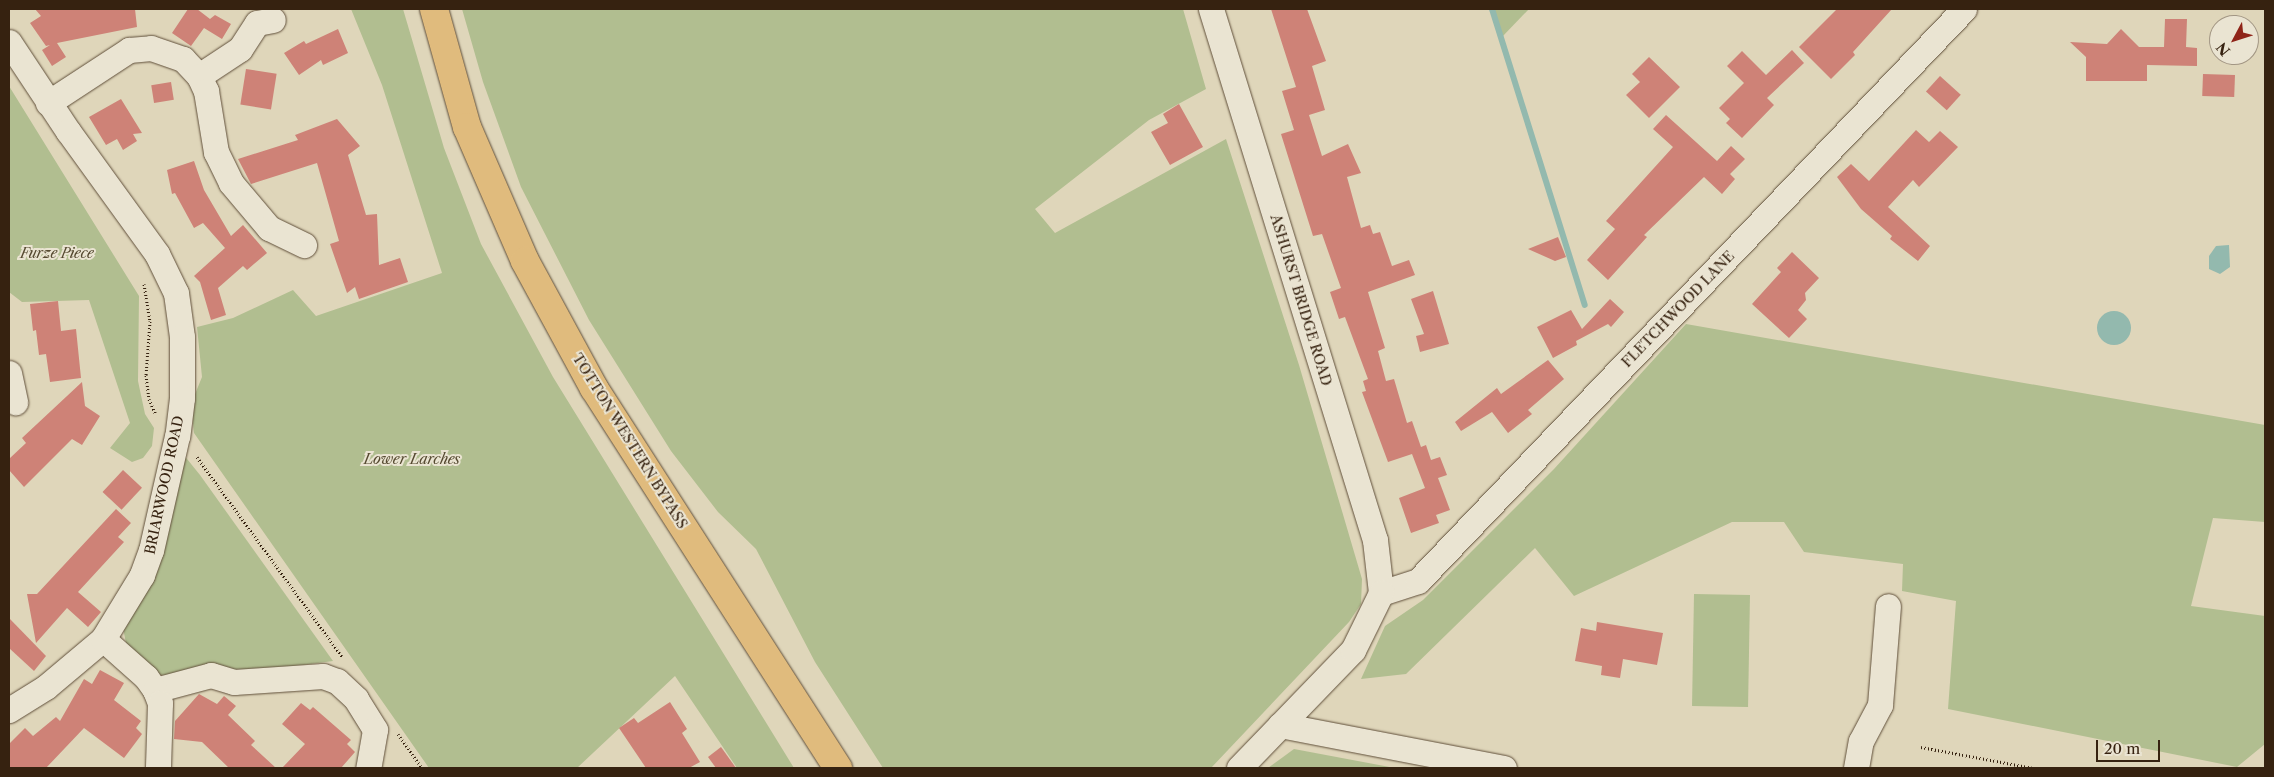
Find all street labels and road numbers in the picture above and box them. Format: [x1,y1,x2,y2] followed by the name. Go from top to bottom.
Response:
[1267,212,1335,388] street label: ASHURST BRIDGE ROAD
[1618,247,1738,371] street label: FLETCHWOOD LANE
[569,350,691,532] street label: TOTTON WESTERN BYPASS
[141,414,187,556] street label: BRIARWOOD ROAD

